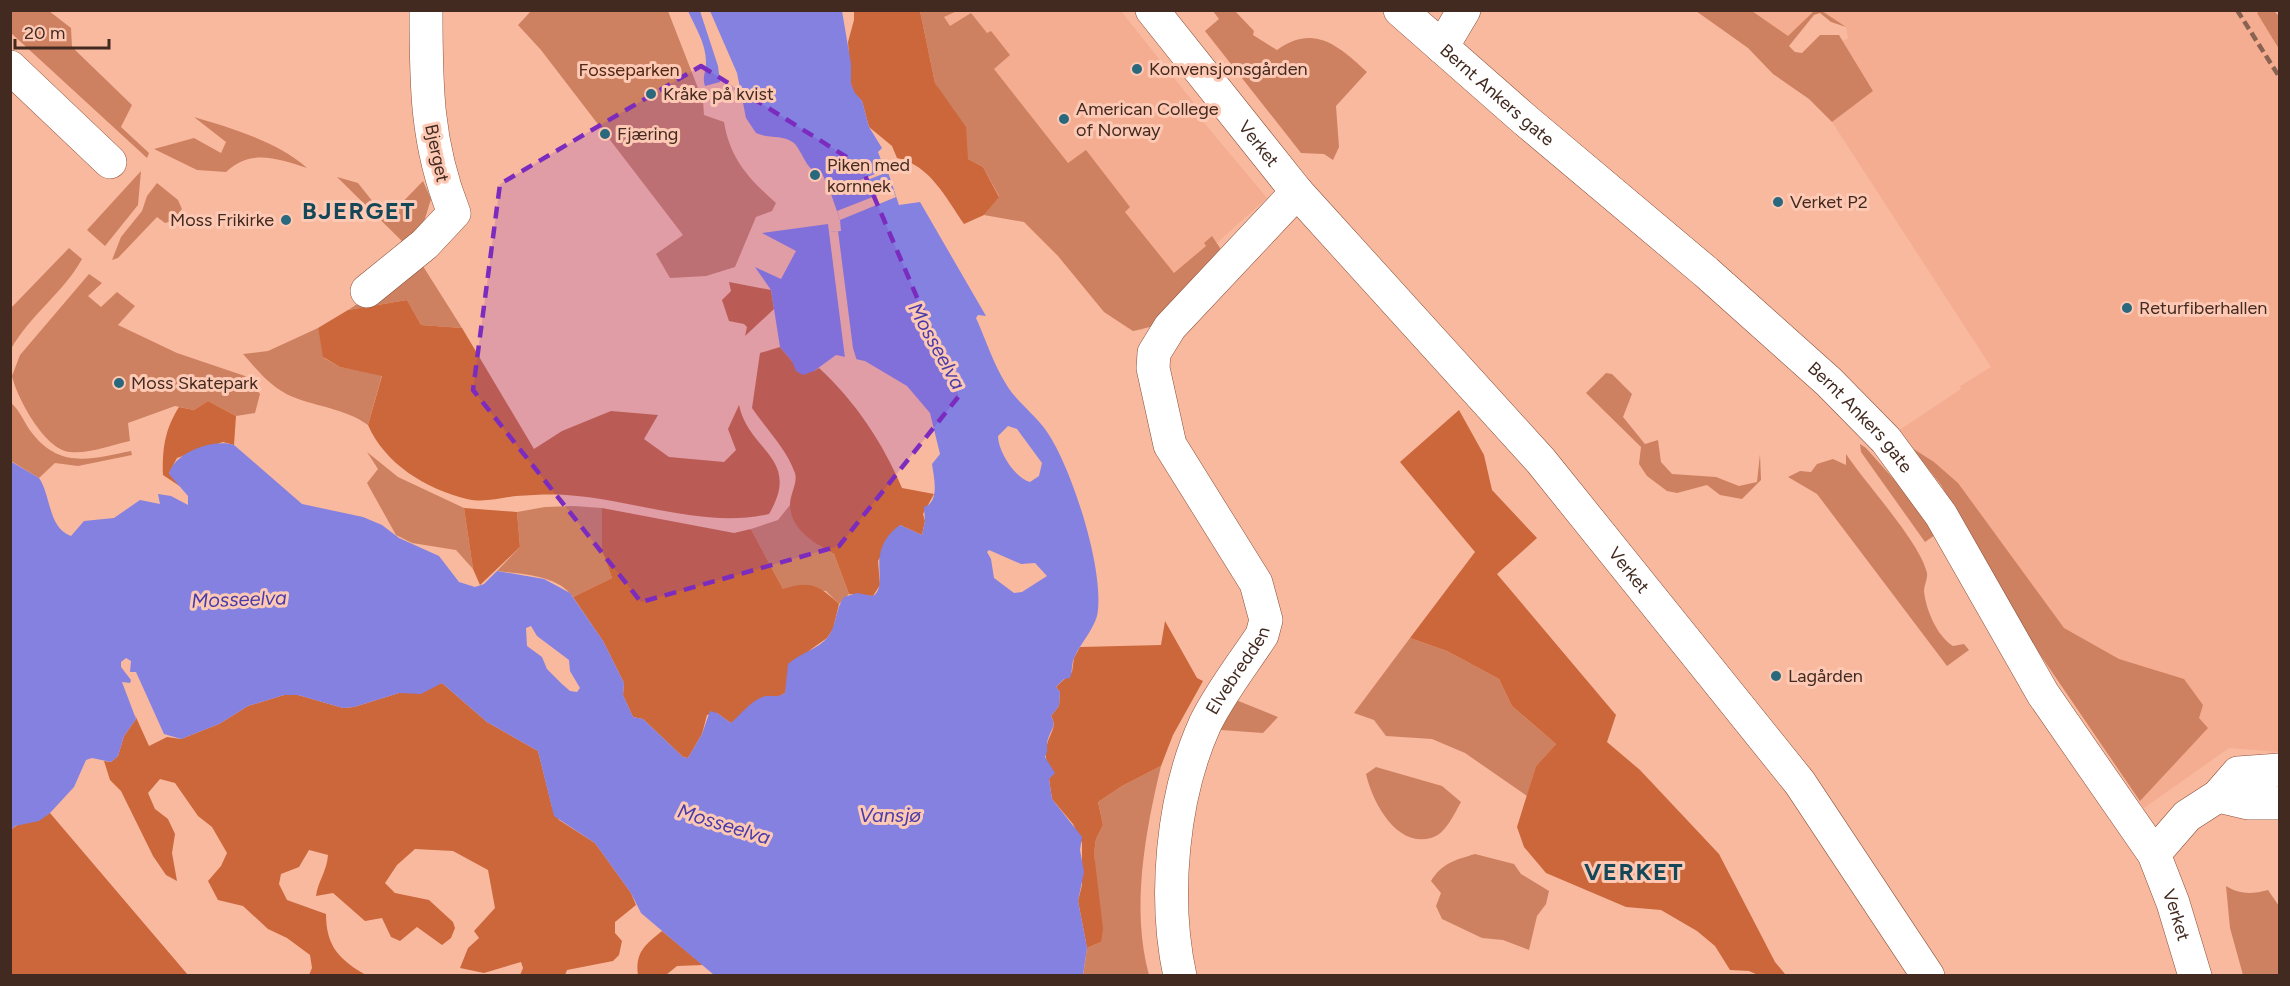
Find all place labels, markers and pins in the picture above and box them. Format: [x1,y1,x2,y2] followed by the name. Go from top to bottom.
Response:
[1149,58,1308,80] place label: Konvensjonsgården
[1130,62,1144,76] marker: Konvensjonsgården
[663,83,774,105] place label: Kråke på kvist
[644,87,658,101] marker: Kråke på kvist
[1076,98,1219,141] place label: American College of Norway
[1057,112,1071,126] marker: American College of Norway
[617,123,678,145] place label: Fjæring
[598,127,612,141] marker: Fjæring
[827,154,910,197] place label: Piken med kornnek
[808,168,822,182] marker: Piken med kornnek
[1790,191,1868,213] place label: Verket P2
[1771,195,1785,209] marker: Verket P2
[170,209,274,231] place label: Moss Frikirke
[279,213,293,227] marker: Moss Frikirke
[2139,297,2267,319] place label: Returfiberhallen
[2120,301,2134,315] marker: Returfiberhallen
[131,372,258,394] place label: Moss Skatepark
[112,376,126,390] marker: Moss Skatepark
[1788,665,1863,687] place label: Lagården
[1769,669,1783,683] marker: Lagården

